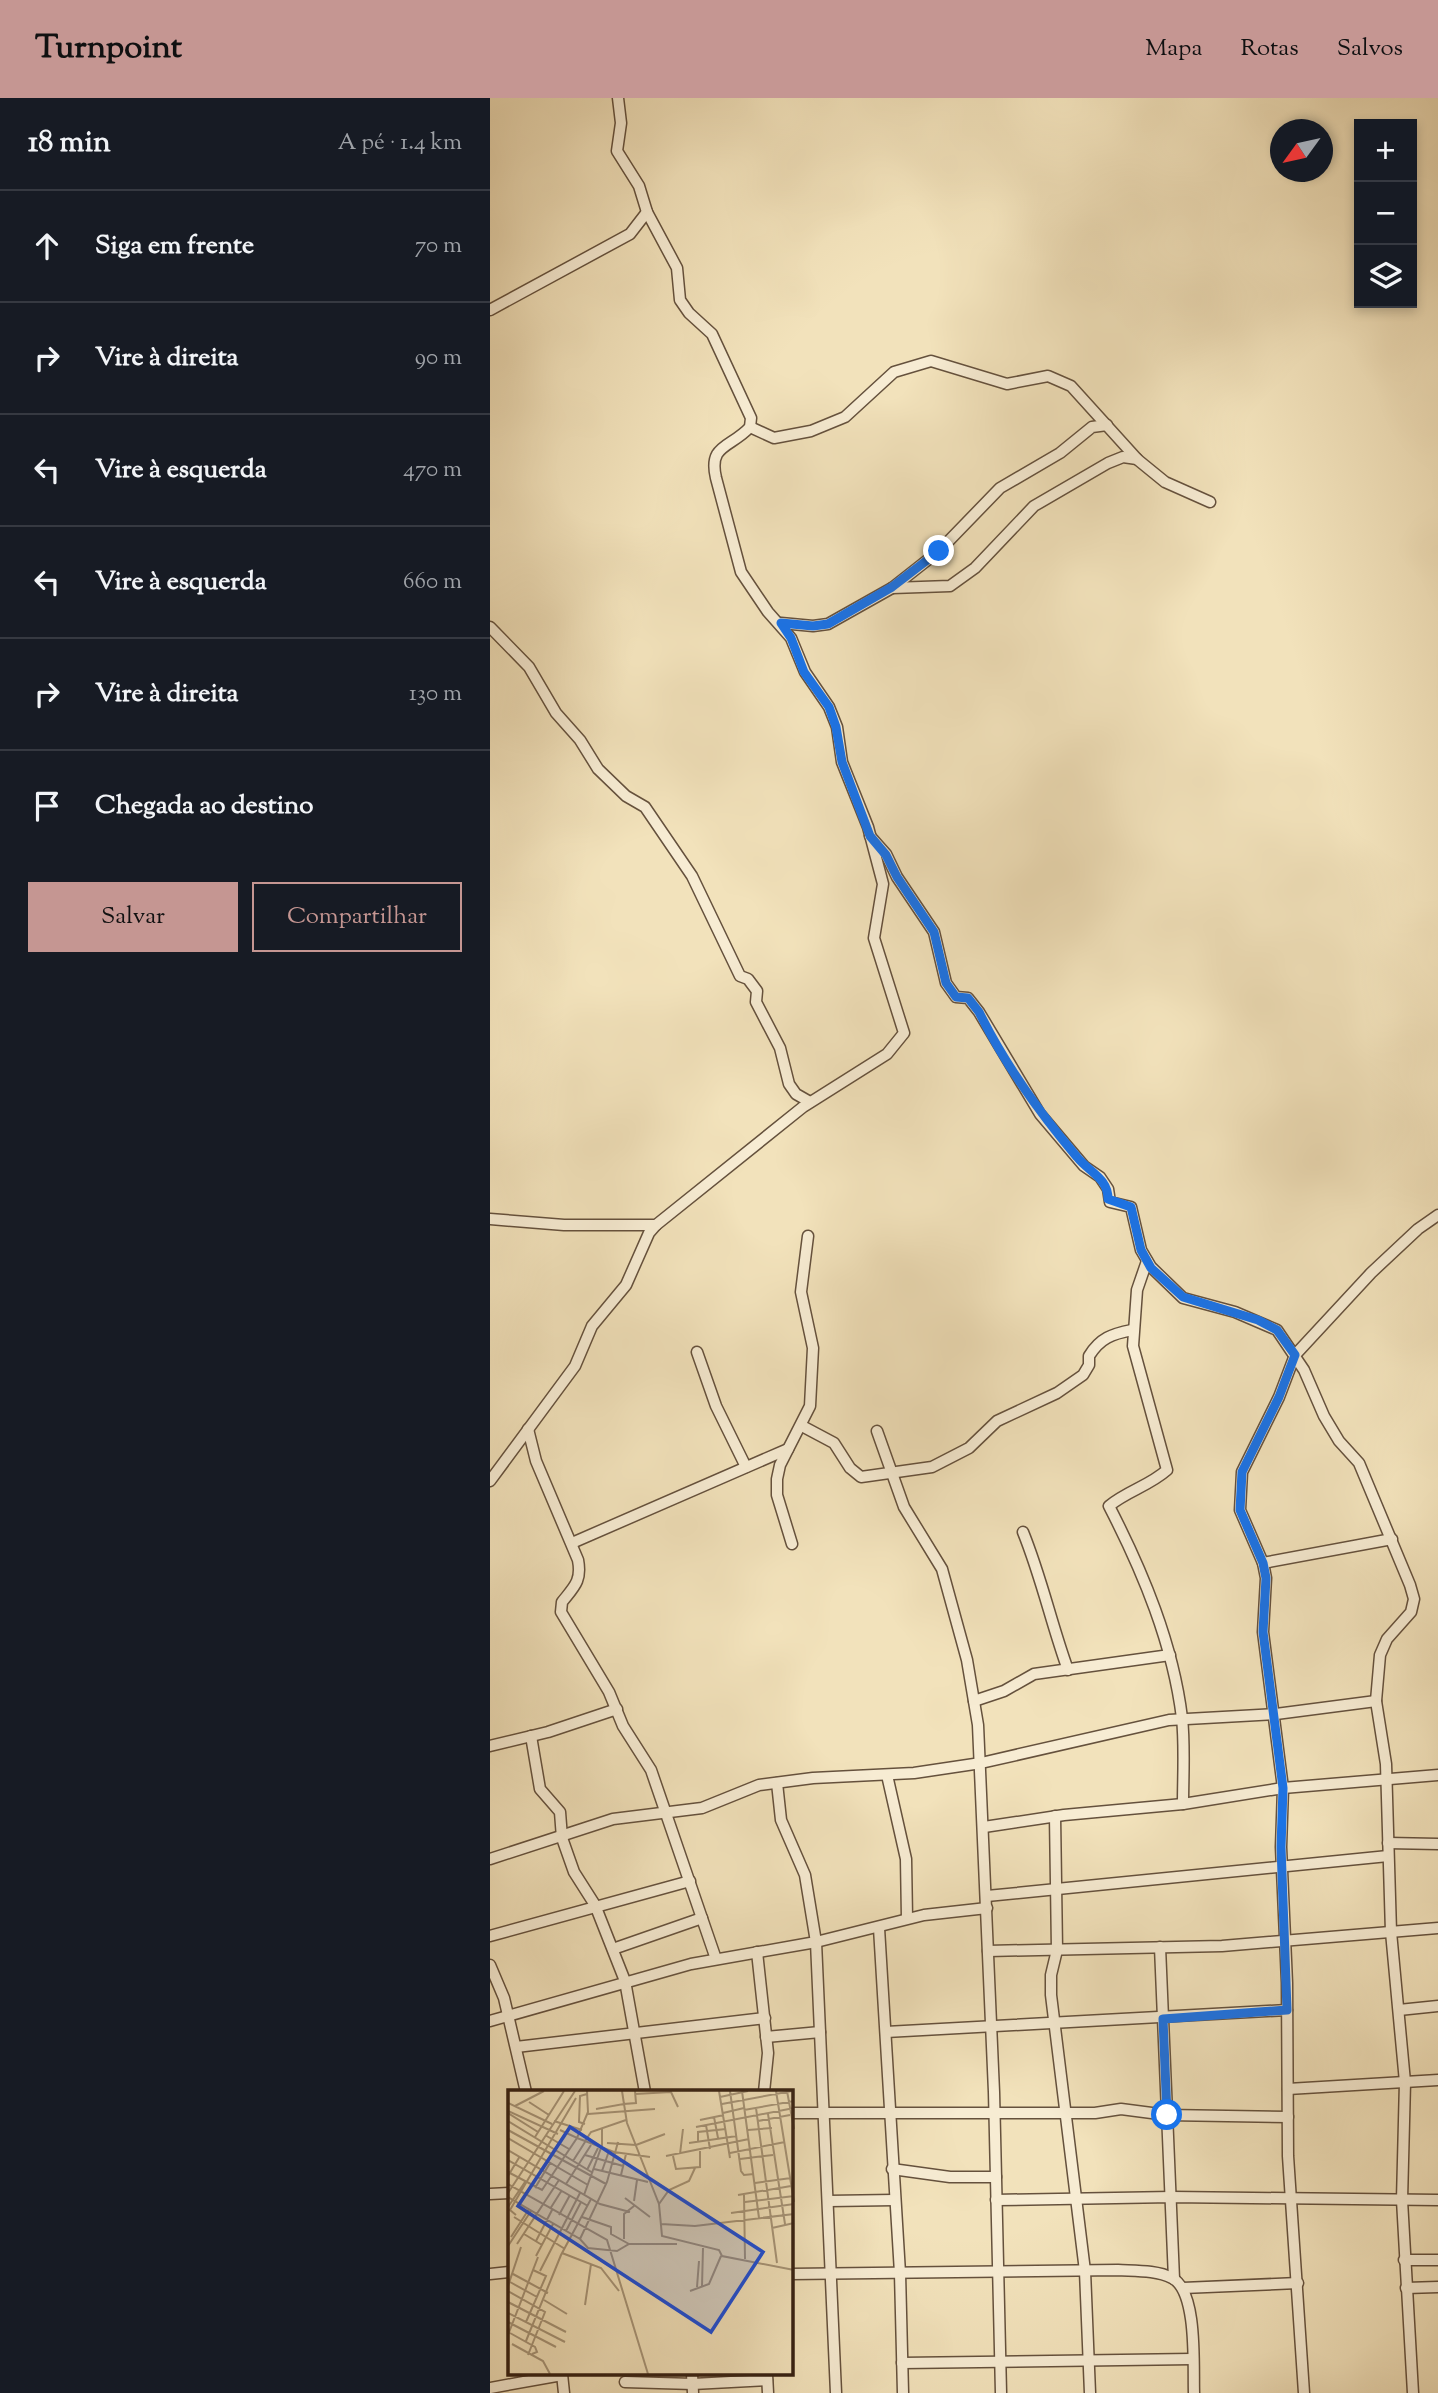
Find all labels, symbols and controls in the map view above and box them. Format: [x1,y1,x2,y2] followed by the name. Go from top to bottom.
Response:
[35,25,182,73] text: Turnpoint
[1145,32,1203,66] text: Mapa
[1241,32,1299,66] text: Rotas
[1337,32,1403,66] text: Salvos
[1270,119,1333,182] north arrow
[1354,119,1417,308] map controls
[1354,119,1417,182] button: +
[28,122,111,165] text: 18 min
[338,127,462,160] text: A pé · 1.4 km
[1354,182,1417,245] button: −
[28,227,66,265] icon: ahead
[95,228,254,265] text: Siga em frente
[415,230,462,263] text: 70 m
[1354,245,1417,308] button: layers
[28,339,66,377] icon: right
[95,340,239,377] text: Vire à direita
[415,342,462,375] text: 90 m
[28,451,66,489] icon: left
[95,452,267,489] text: Vire à esquerda
[403,454,462,487] text: 470 m
[923,535,954,566] route end
[28,563,66,601] icon: left
[95,564,267,601] text: Vire à esquerda
[403,566,462,599] text: 660 m
[28,675,66,713] icon: right
[95,676,239,713] text: Vire à direita
[409,678,462,711] text: 130 m
[28,787,66,825] icon: arrive
[95,788,313,825] text: Chegada ao destino
[28,882,238,952] button: Salvar
[252,882,462,952] button: Compartilhar
[508,2090,793,2376] inset map
[1151,2099,1182,2130] route start

